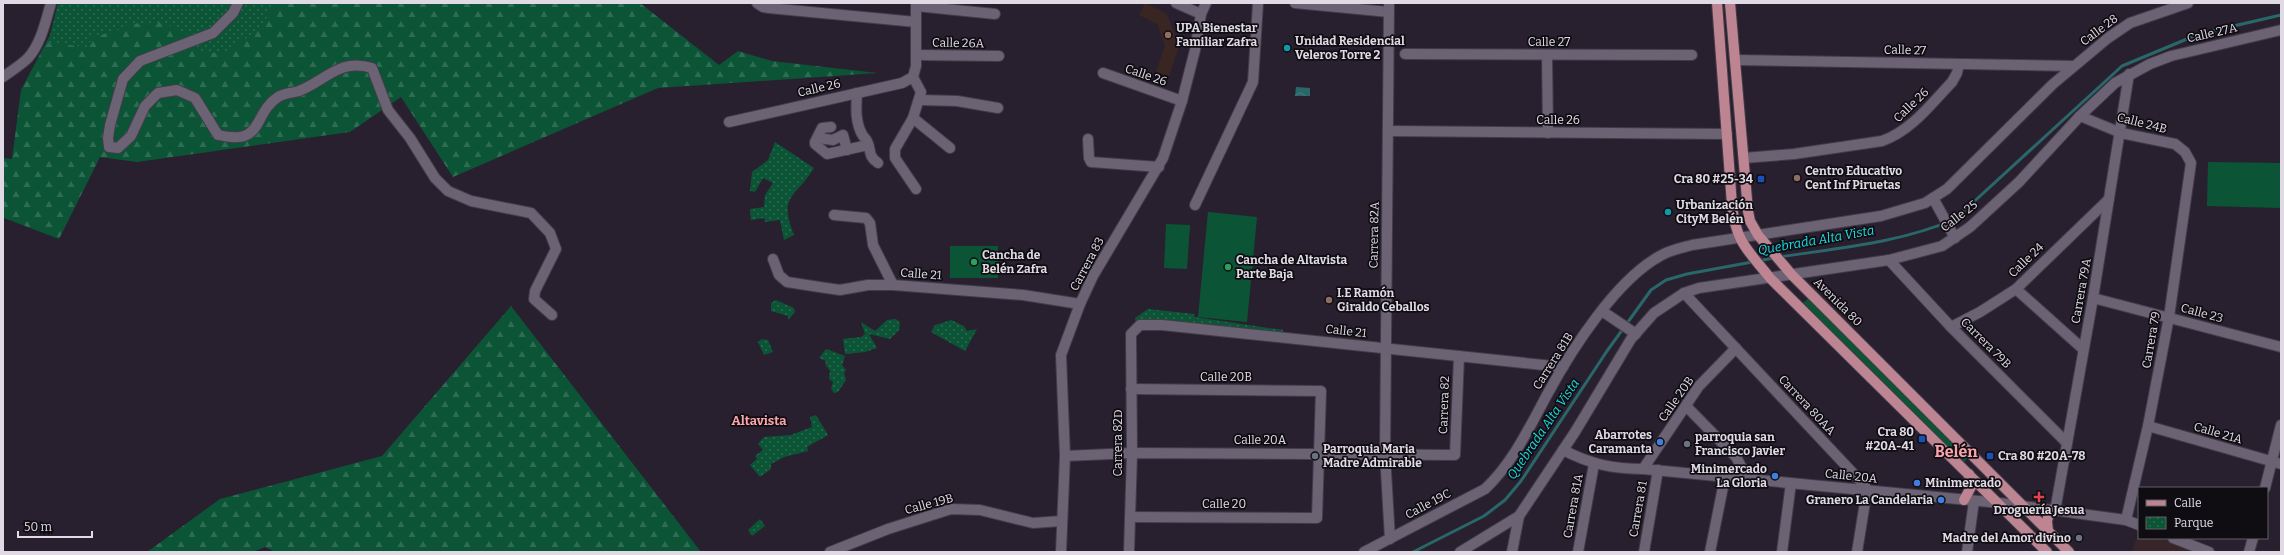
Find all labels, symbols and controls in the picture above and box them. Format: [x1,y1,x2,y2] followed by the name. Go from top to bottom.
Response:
[2077,11,2121,49] street label: Calle 28
[2186,20,2239,46] street label: Calle 27A
[1176,21,1258,49] place label: UPA Bienestar Familiar Zafra
[1163,30,1173,40] marker: UPA Bienestar Familiar Zafra
[1295,34,1405,62] place label: Unidad Residencial Veleros Torre 2
[1528,35,1570,49] street label: Calle 27
[932,36,985,50] street label: Calle 26A
[1282,43,1292,53] marker: Unidad Residencial Veleros Torre 2
[1884,43,1926,57] street label: Calle 27
[1123,61,1169,89] street label: Calle 26
[796,76,842,100] street label: Calle 26
[1890,85,1932,125] street label: Calle 26
[2115,110,2169,136] street label: Calle 24B
[1536,113,1580,127] street label: Calle 26
[1805,164,1902,192] place label: Centro Educativo Cent Inf Piruetas
[1674,172,1754,186] place label: Cra 80 #25-34
[1792,173,1802,183] marker: Centro Educativo Cent Inf Piruetas
[1756,174,1766,184] marker: Cra 80 #25-34
[1938,197,1980,235] street label: Calle 25
[1676,198,1753,226] place label: Urbanización CityM Belén
[1366,201,1382,269] street label: Carrera 82A
[1663,207,1673,217] marker: Urbanización CityM Belén
[1757,222,1875,258] water label: Quebrada Alta Vista
[1067,235,1107,293] street label: Carrera 83
[2006,240,2046,280] street label: Calle 24
[982,248,1048,276] place label: Cancha de Belén Zafra
[1236,253,1348,282] place label: Cancha de Altavista Parte Baja
[969,257,979,267] marker: Cancha de Belén Zafra
[2068,257,2094,325] street label: Carrera 79A
[1223,262,1233,272] marker: Cancha de Altavista Parte Baja
[900,266,942,282] street label: Calle 21
[1811,275,1865,329] street label: Avenida 80
[1337,286,1430,314] place label: I.E Ramón Giraldo Ceballos
[1324,295,1334,305] marker: I.E Ramón Giraldo Ceballos
[2179,301,2225,325] street label: Calle 23
[2139,310,2163,370] street label: Carrera 79
[1958,315,2014,371] street label: Carrera 79B
[1325,322,1367,340] street label: Calle 21
[1530,330,1576,392] street label: Carrera 81B
[1200,370,1252,384] street label: Calle 20B
[1776,372,1839,438] street label: Carrera 80AA
[1655,374,1697,424] street label: Calle 20B
[1436,376,1452,434] street label: Carrera 82
[1504,376,1582,482] water label: Quebrada Alta Vista
[1111,409,1125,477] street label: Carrera 82D
[731,413,787,428] district label: Altavista
[2192,419,2244,447] street label: Calle 21A
[1865,425,1915,453] place label: Cra 80 #20A-41
[1589,428,1652,456] place label: Abarrotes Caramanta
[1695,430,1785,458] place label: parroquia san Francisco Javier
[1234,433,1287,447] street label: Calle 20A
[1917,434,1927,444] marker: Cra 80 #20A-41
[1655,437,1665,447] marker: Abarrotes Caramanta
[1682,439,1692,449] marker: parroquia san Francisco Javier
[1323,442,1422,470] place label: Parroquia Maria Madre Admirable
[1934,442,1978,461] district label: Belén
[1998,449,2085,463] place label: Cra 80 #20A-78
[1310,451,1320,461] marker: Parroquia Maria Madre Admirable
[1985,451,1995,461] marker: Cra 80 #20A-78
[1691,462,1767,490] place label: Minimercado La Gloria
[1824,466,1878,486] street label: Calle 20A
[1770,471,1780,481] marker: Minimercado La Gloria
[1560,472,1586,539] street label: Carrera 81A
[1925,476,2001,490] place label: Minimercado
[1912,478,1922,488] marker: Minimercado
[1626,480,1650,538] street label: Carrera 81
[1403,486,1453,522] street label: Calle 19C
[2138,487,2268,539] legend
[903,491,955,517] street label: Calle 19B
[2034,492,2044,502] marker: Droguería Jesua
[1806,493,1933,507] place label: Granero La Candelaria
[1936,495,1946,505] marker: Granero La Candelaria
[2174,496,2202,510] text: Calle
[1202,497,1246,511] street label: Calle 20
[1994,503,2085,517] place label: Droguería Jesua
[18,513,92,539] scale bar
[2174,516,2213,530] text: Parque
[24,520,53,534] text: 50 m
[1942,531,2071,545] place label: Madre del Amor divino
[2074,533,2084,543] marker: Madre del Amor divino

